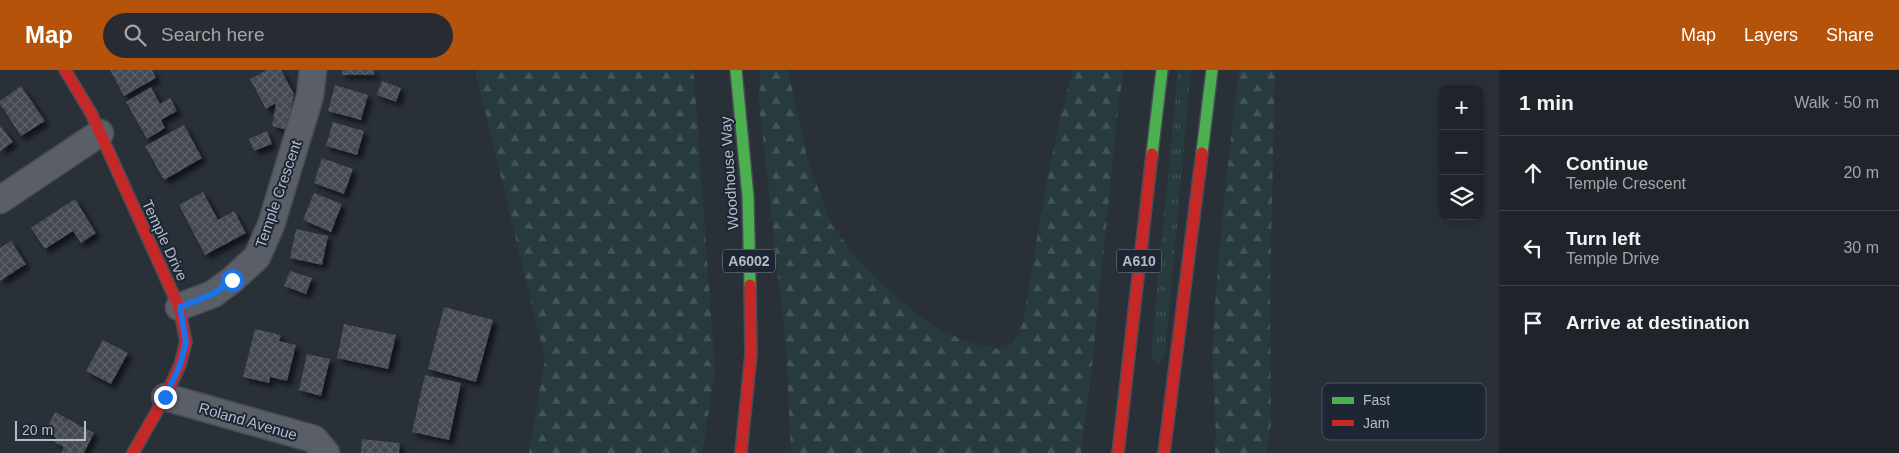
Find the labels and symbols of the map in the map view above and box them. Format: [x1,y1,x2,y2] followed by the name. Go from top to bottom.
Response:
[717,115,741,230] street label: Woodhouse Way
[252,137,305,250] street label: Temple Crescent
[139,197,191,283] street label: Temple Drive
[723,250,775,272] road number: A6002
[1116,250,1162,272] road number: A610
[221,269,244,292] route start
[1322,383,1486,440] legend
[154,386,177,409] route end
[1363,392,1390,408] text: Fast
[197,399,299,443] street label: Roland Avenue
[1363,415,1389,431] text: Jam
[15,418,86,441] scale bar

